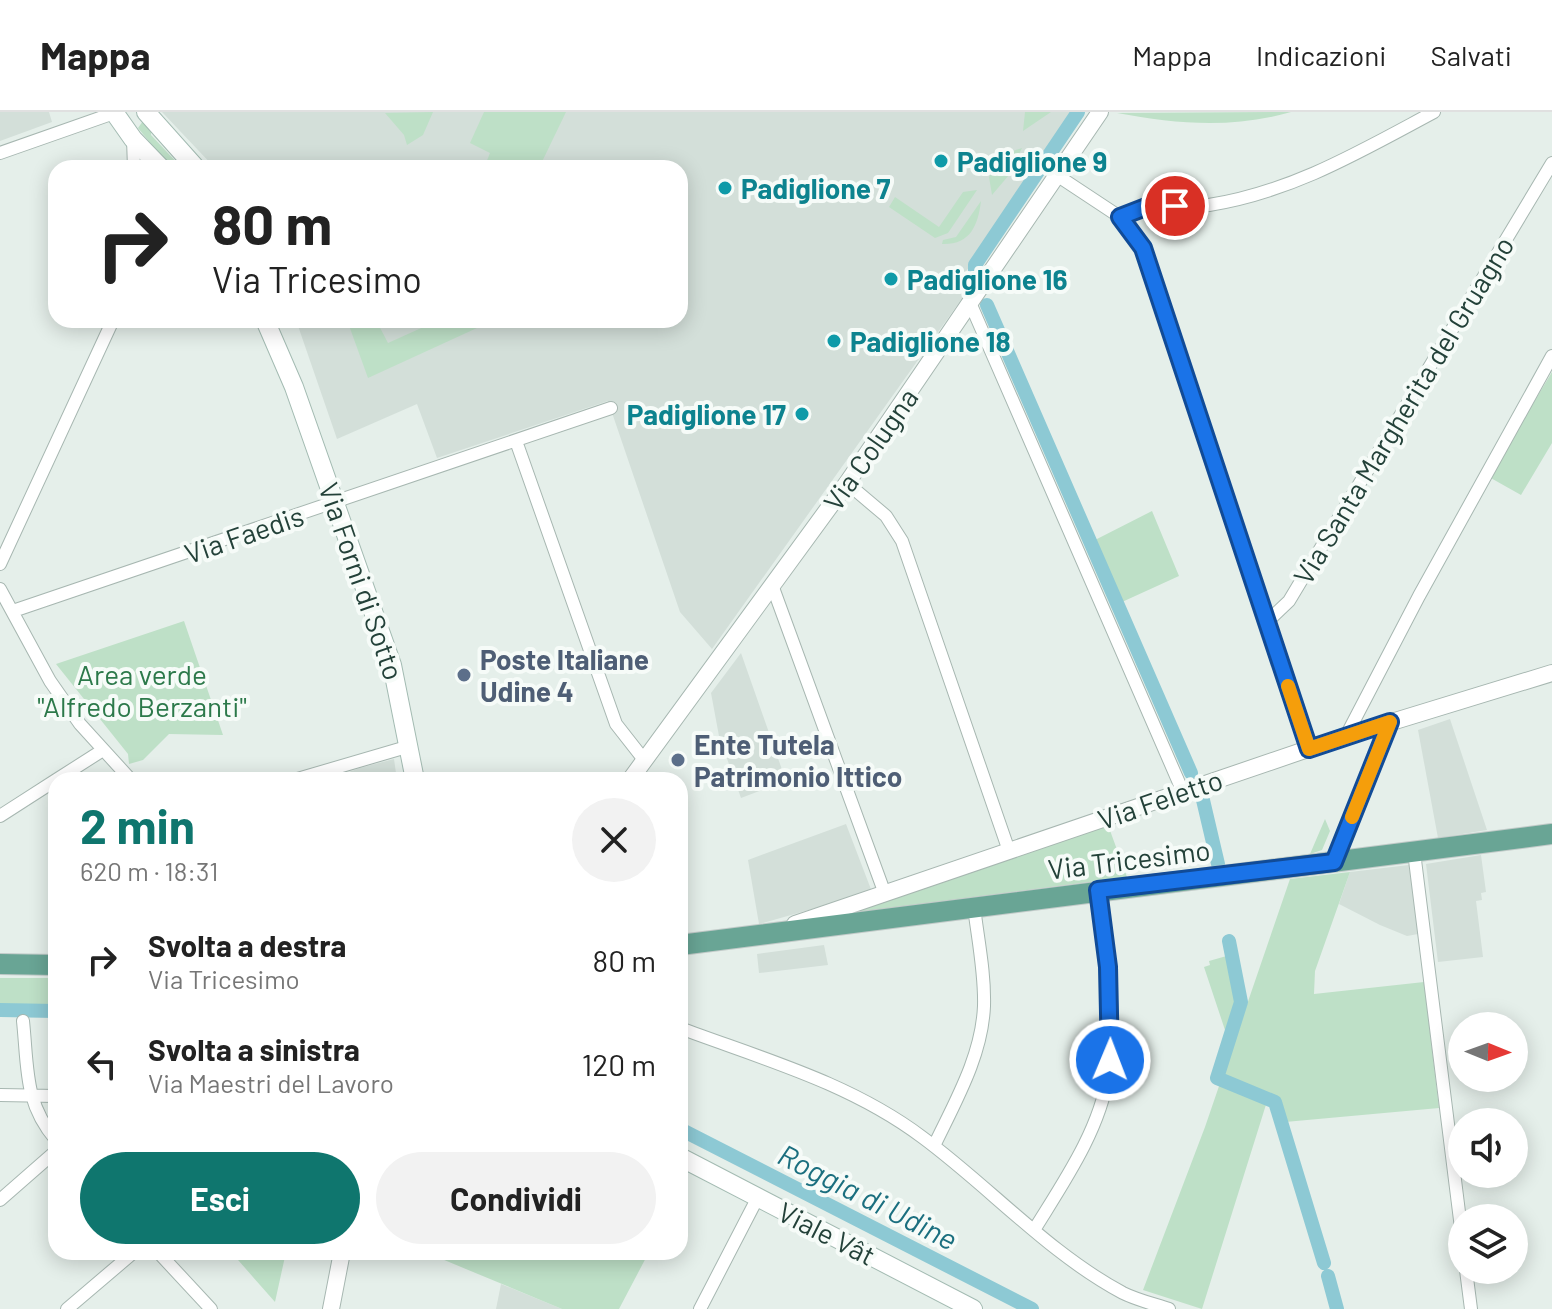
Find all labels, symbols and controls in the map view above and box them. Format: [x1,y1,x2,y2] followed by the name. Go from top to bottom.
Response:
[40,32,150,78] text: Mappa
[1132,38,1212,72] text: Mappa
[1256,38,1386,72] text: Indicazioni
[1430,38,1512,72] text: Salvati
[957,144,1107,178] place label: Padiglione 9
[932,152,950,170] marker: Padiglione 9
[741,171,891,205] place label: Padiglione 7
[1141,172,1209,240] pin
[716,179,734,197] marker: Padiglione 7
[1153,184,1197,228] icon: arrive
[212,189,332,256] text: 80 m
[80,192,184,296] icon: right
[1285,230,1521,590] street label: Via Santa Margherita del Gruagno
[212,257,422,300] text: Via Tricesimo
[907,262,1068,296] place label: Padiglione 16
[882,270,900,288] marker: Padiglione 16
[850,324,1011,358] place label: Padiglione 18
[825,332,843,350] marker: Padiglione 18
[815,381,925,517] street label: Via Colugna
[627,397,786,431] place label: Padiglione 17
[793,405,811,423] marker: Padiglione 17
[312,478,412,684] street label: Via Forni di Sotto
[180,498,308,570] street label: Via Faedis
[480,642,649,708] place label: Poste Italiane Udine 4
[37,657,247,723] park label: Area verde "Alfredo Berzanti"
[455,666,473,684] marker: Poste Italiane Udine 4
[694,727,902,793] place label: Ente Tutela Patrimonio Ittico
[669,751,687,769] marker: Ente Tutela Patrimonio Ittico
[1093,762,1227,836] street label: Via Feletto
[80,796,195,854] text: 2 min
[572,798,656,882] button: close
[1046,832,1212,886] street label: Via Tricesimo
[80,855,218,886] text: 620 m · 18:31
[148,927,346,963] text: Svolta a destra
[80,938,124,982] icon: right
[593,942,656,978] text: 80 m
[148,963,300,994] text: Via Tricesimo
[1448,1012,1528,1092] north arrow
[1448,1012,1528,1284] map controls
[1068,1018,1152,1102] position arrow
[148,1031,360,1067] text: Svolta a sinistra
[80,1042,124,1086] icon: left
[582,1046,656,1082] text: 120 m
[148,1067,394,1098] text: Via Maestri del Lavoro
[1448,1108,1528,1188] button: sound
[772,1135,964,1257] water label: Roggia di Udine
[80,1152,360,1244] button: Esci
[376,1152,656,1244] button: Condividi
[773,1194,881,1272] street label: Viale Vât
[1448,1204,1528,1284] button: layers

